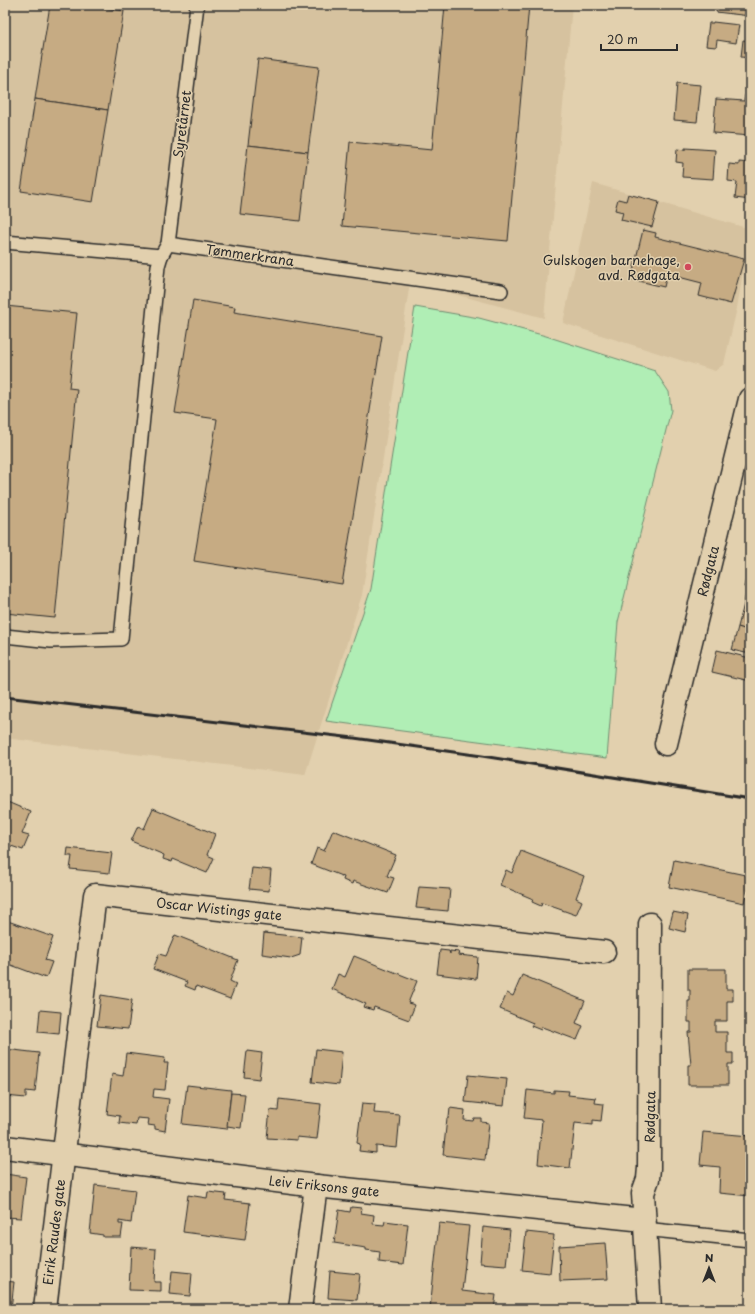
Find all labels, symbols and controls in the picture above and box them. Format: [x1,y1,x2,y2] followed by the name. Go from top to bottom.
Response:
[601,26,677,52] scale bar
[607,30,638,48] text: 20 m
[168,89,195,159] street label: Syretårnet
[205,239,296,270] street label: Tømmerkrana
[543,250,681,284] place label: Gulskogen barnehage, avd. Rødgata
[683,262,693,272] marker: Gulskogen barnehage, avd. Rødgata
[692,543,723,598] street label: Rødgata
[155,892,283,925] street label: Oscar Wistings gate
[640,1090,659,1143] street label: Rødgata
[268,1170,380,1201] street label: Leiv Eriksons gate
[38,1178,69,1286] street label: Eirik Raudes gate
[689,1248,729,1288] north arrow
[705,1249,714,1266] text: N

